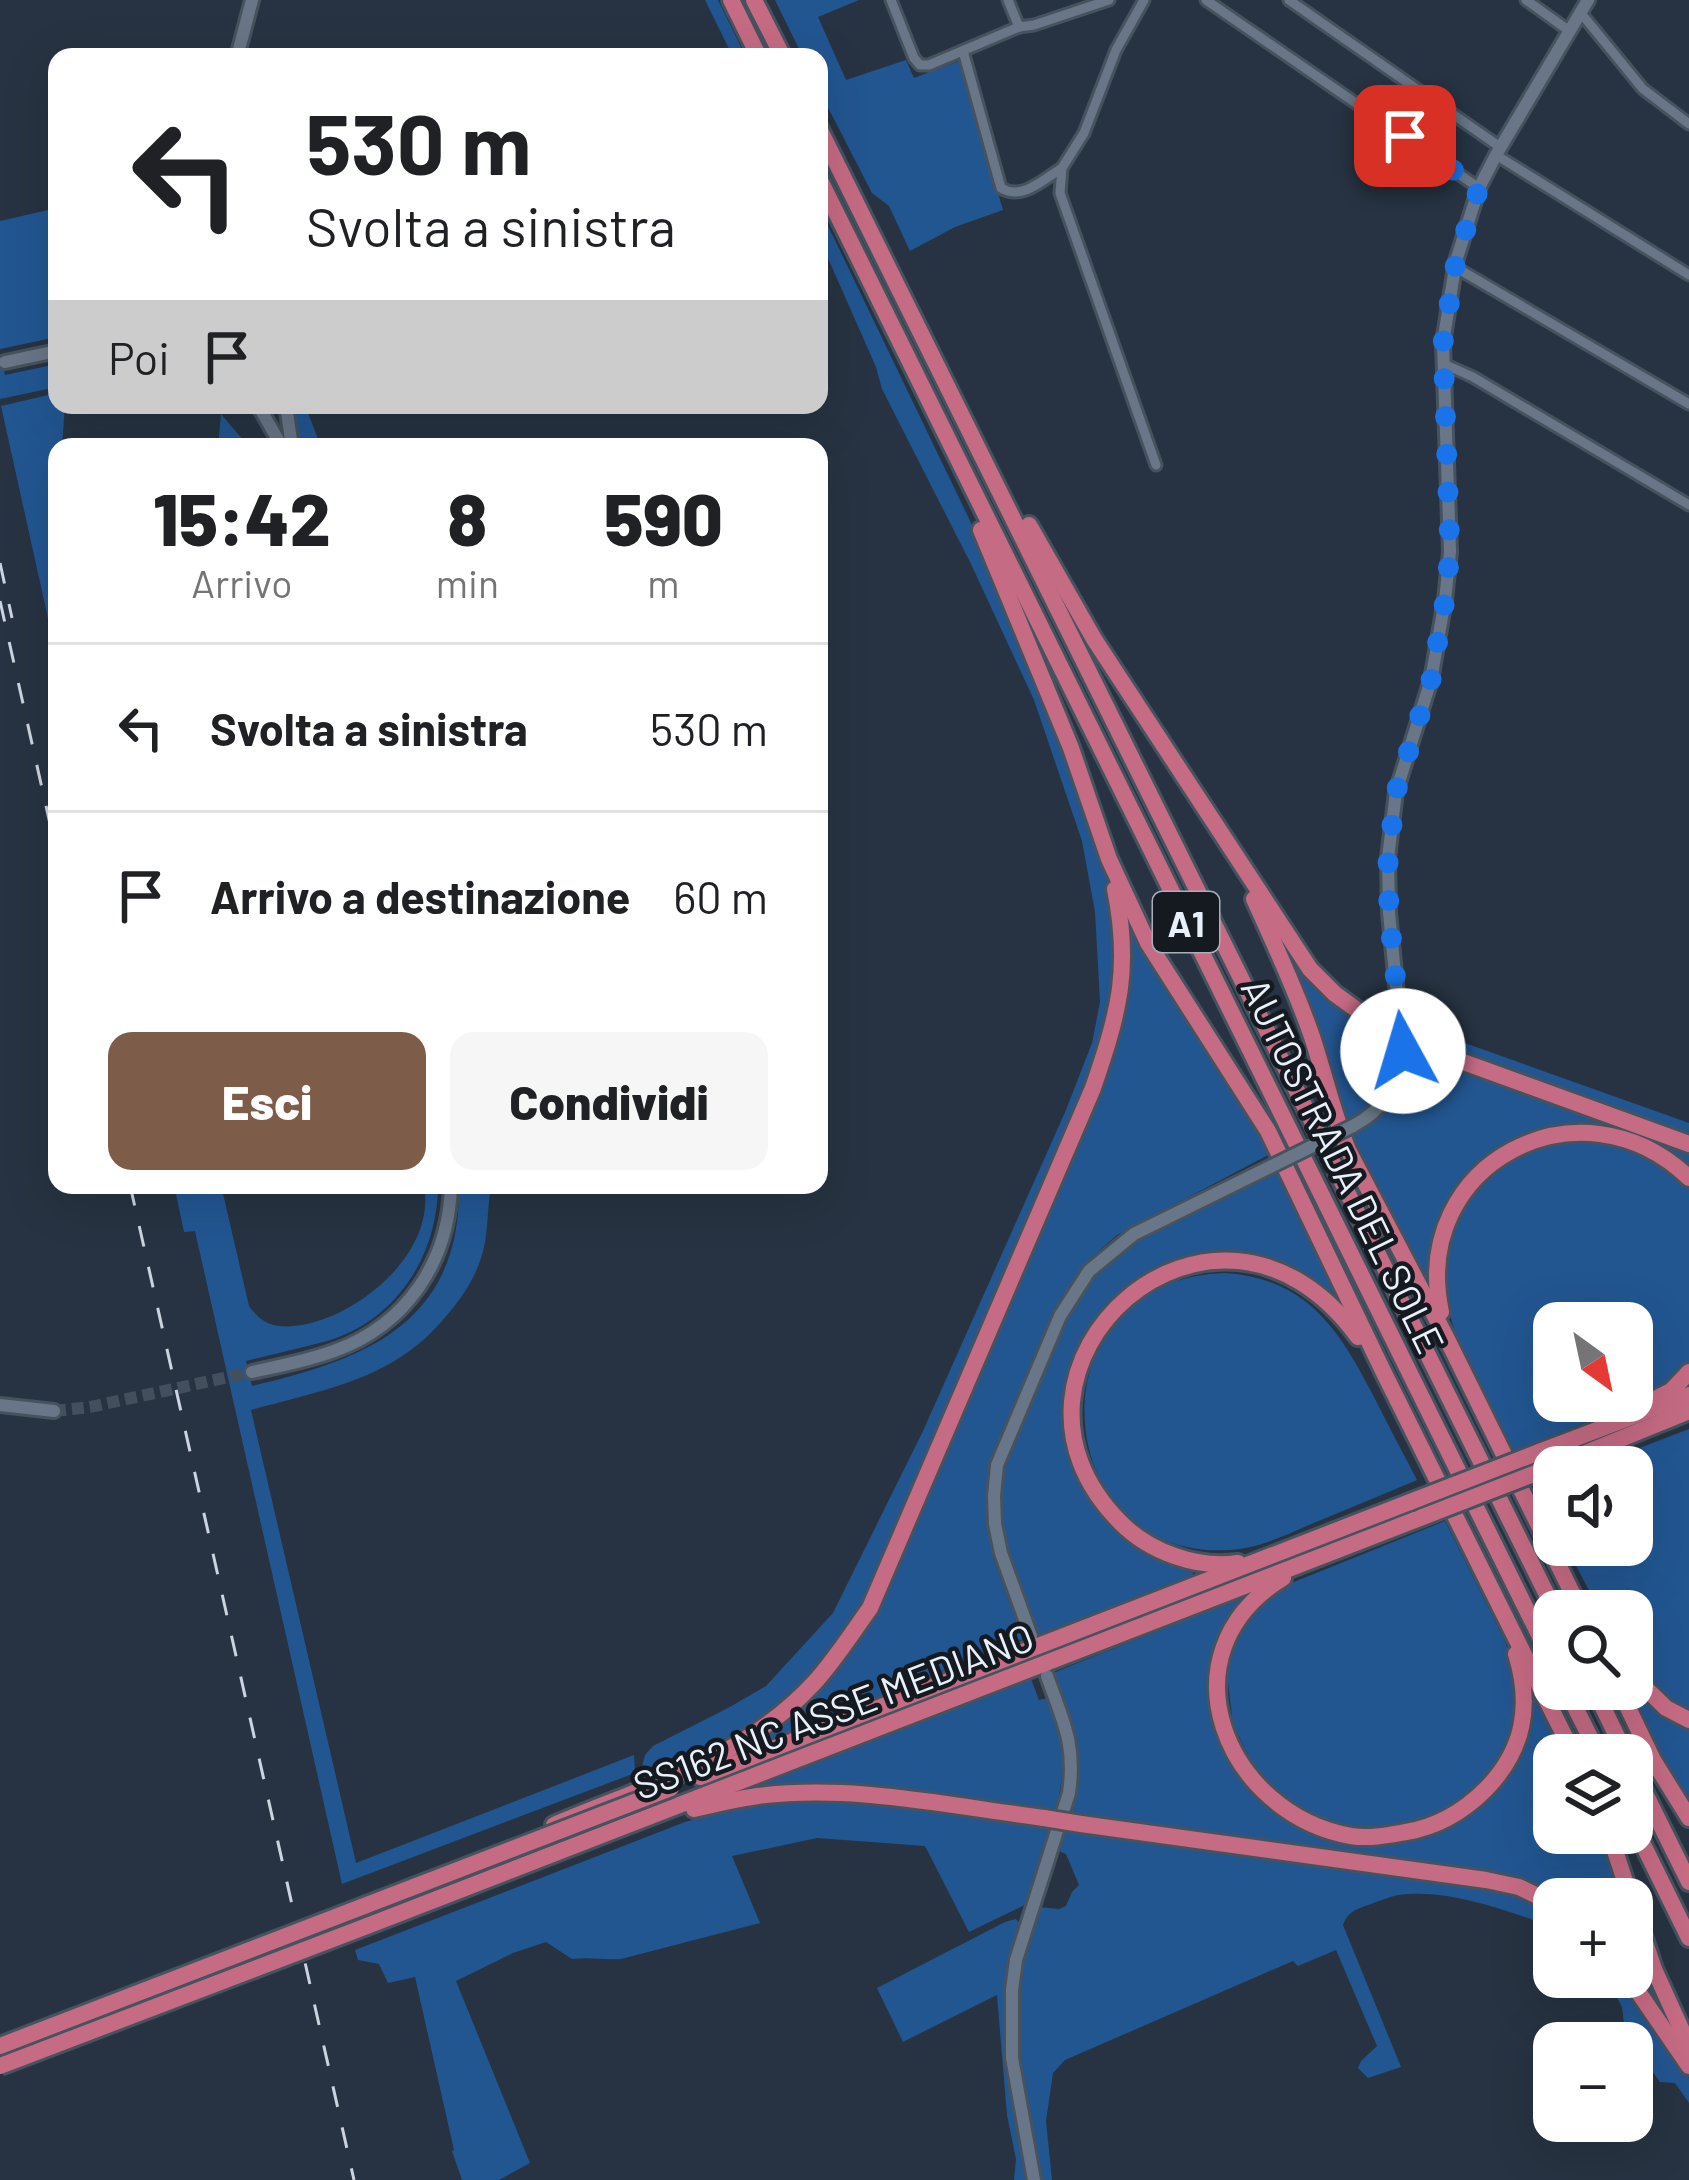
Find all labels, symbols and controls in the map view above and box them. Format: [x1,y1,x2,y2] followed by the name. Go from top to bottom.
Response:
[1354,85,1456,187] pin
[306,91,531,192] text: 530 m
[108,96,264,252] icon: left
[1372,103,1438,169] icon: arrive
[306,193,676,258] text: Svolta a sinistra
[194,324,260,390] icon: arrive
[108,330,170,384] text: Poi
[153,474,331,560] text: 15:42
[448,474,487,560] text: 8
[604,474,723,560] text: 590
[191,559,292,606] text: Arrivo
[436,559,499,606] text: min
[647,559,680,606] text: m
[108,695,174,761] icon: left
[210,701,528,755] text: Svolta a sinistra
[650,701,768,755] text: 530 m
[108,863,174,929] icon: arrive
[210,869,630,923] text: Arrivo a destinazione
[673,869,768,923] text: 60 m
[1153,892,1219,952] road number: A1
[1233,970,1455,1360] street label: AUTOSTRADA DEL SOLE
[1340,988,1466,1114] position arrow
[108,1032,426,1170] button: Esci
[450,1032,768,1170] button: Condividi
[1533,1302,1653,1422] north arrow
[1533,1302,1653,2142] map controls
[1533,1446,1653,1566] button: sound
[1533,1590,1653,1710] button: search
[626,1612,1040,1808] street label: SS162 NC ASSE MEDIANO
[1533,1734,1653,1854] button: layers
[1533,1878,1653,1998] button: +
[1533,2022,1653,2142] button: −

